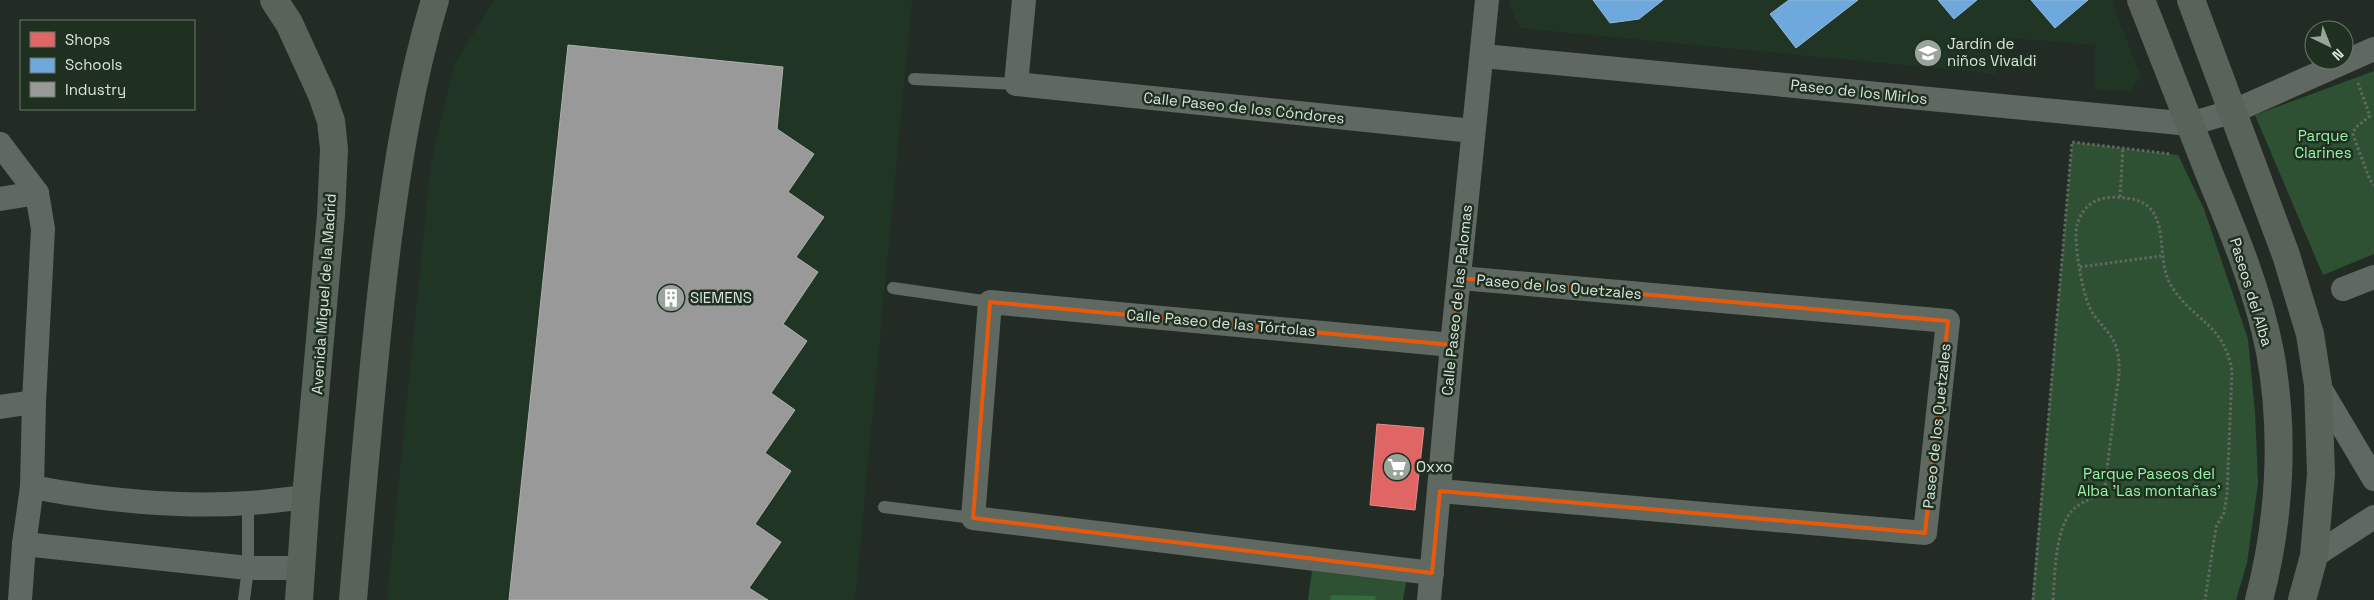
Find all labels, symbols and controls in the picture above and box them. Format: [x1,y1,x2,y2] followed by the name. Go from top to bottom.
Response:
[20,20,195,110] legend
[2304,20,2354,70] north arrow
[65,30,110,49] text: Shops
[1947,34,2036,70] place label: Jardín de niños Vivaldi
[1913,38,1943,68] school or university icon: Jardín de niños Vivaldi
[2328,45,2347,64] text: N
[65,55,123,74] text: Schools
[1790,75,1929,108] street label: Paseo de los Mirlos
[65,80,126,99] text: Industry
[1143,87,1346,128] street label: Calle Paseo de los Cóndores
[2294,126,2352,162] park label: Parque Clarines
[307,193,340,395] street label: Avenida Miguel de la Madrid
[1437,203,1476,396] street label: Calle Paseo de las Palomas
[2226,235,2277,349] street label: Paseos del Alba
[1476,270,1643,303] street label: Paseo de los Quetzales
[656,283,686,313] building icon: SIEMENS
[690,288,752,307] place label: SIEMENS
[1126,305,1317,340] street label: Calle Paseo de las Tórtolas
[1918,342,1955,509] street label: Paseo de los Quetzales
[1382,452,1412,482] supermarket icon: Oxxo
[1416,457,1453,476] place label: Oxxo
[2077,464,2221,500] park label: Parque Paseos del Alba 'Las montañas'

